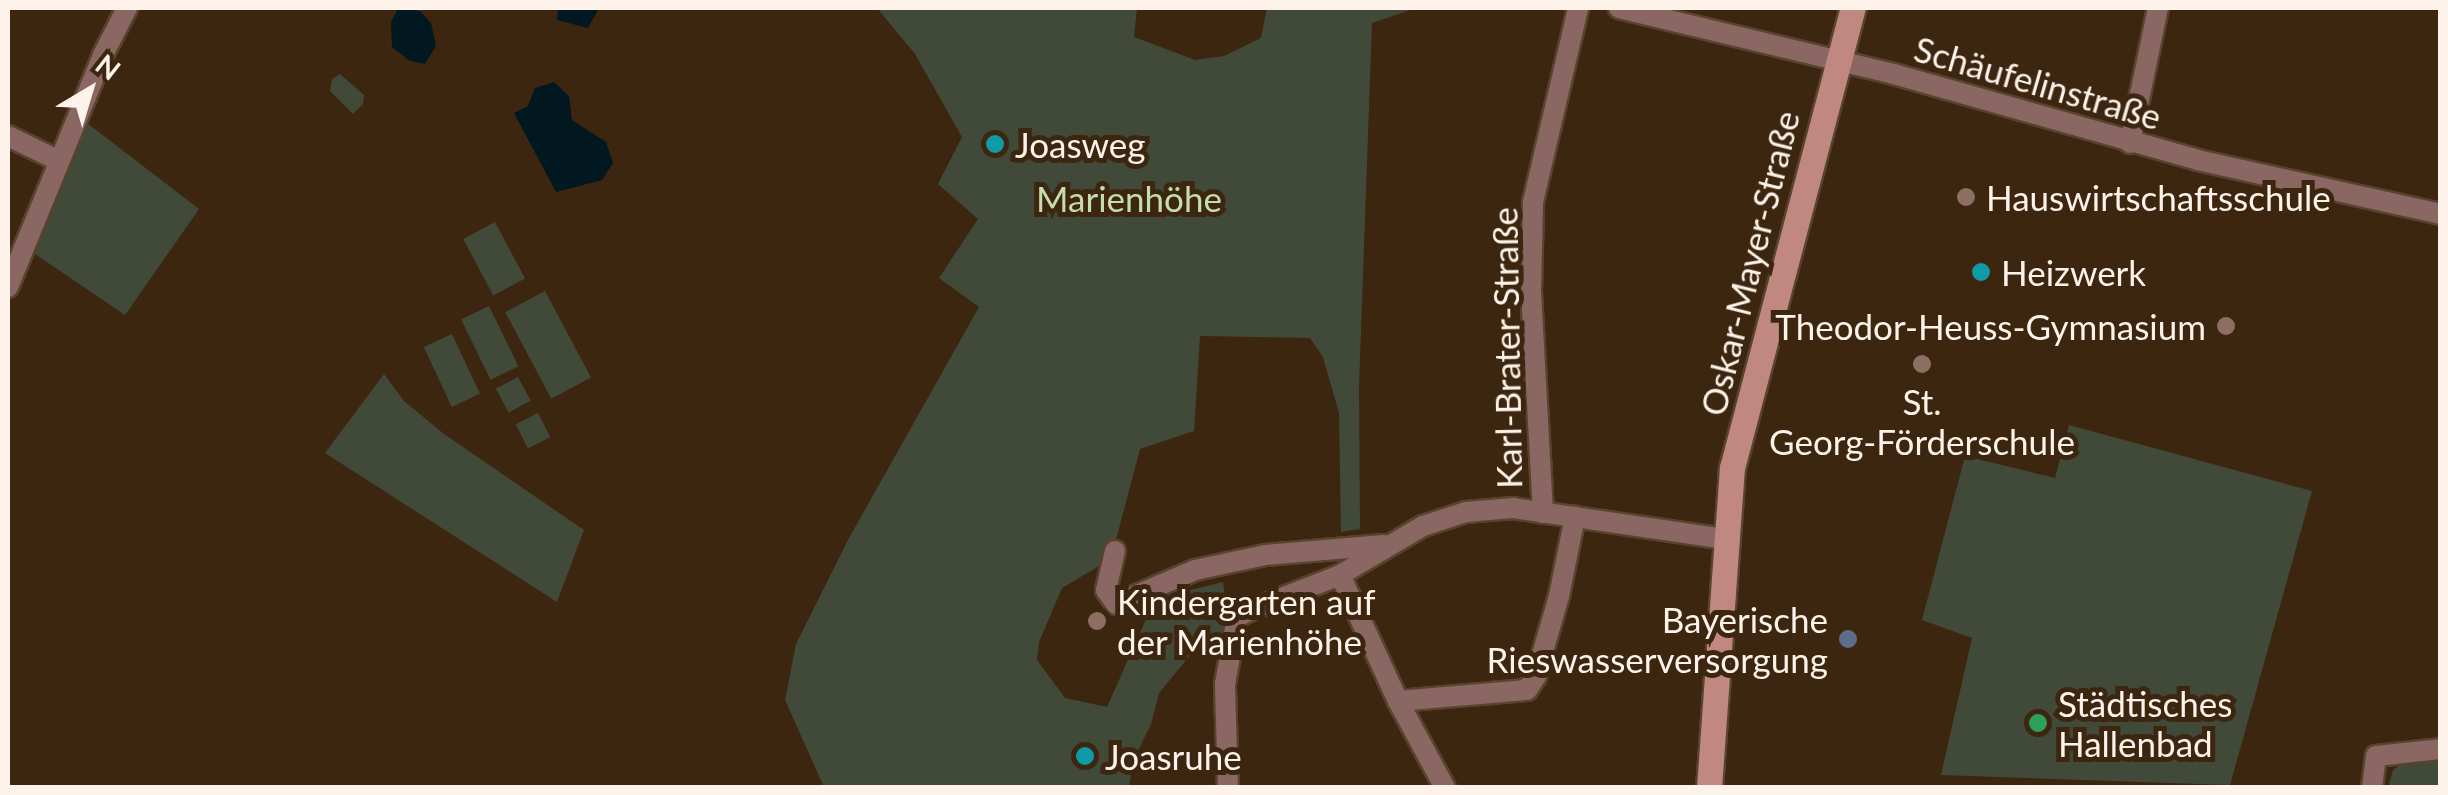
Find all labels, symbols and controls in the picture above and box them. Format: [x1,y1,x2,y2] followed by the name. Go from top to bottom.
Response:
[1910,27,2166,137] street label: Schäufelinstraße
[40,40,140,140] north arrow
[89,46,127,86] text: N
[1691,106,1807,420] street label: Oskar-Mayer-Straße
[1015,123,1145,165] place label: Joasweg
[984,133,1006,155] marker: Joasweg
[1986,176,2331,218] place label: Hauswirtschaftsschule
[1036,177,1222,219] park label: Marienhöhe
[1955,186,1977,208] marker: Hauswirtschaftsschule
[1483,207,1529,489] street label: Karl-Brater-Straße
[2001,251,2146,293] place label: Heizwerk
[1970,261,1992,283] marker: Heizwerk
[1775,305,2206,347] place label: Theodor-Heuss-Gymnasium
[2215,315,2237,337] marker: Theodor-Heuss-Gymnasium
[1911,353,1933,375] marker: St. Georg-Förderschule
[1769,380,2075,462] place label: St. Georg-Förderschule
[1117,580,1375,662] place label: Kindergarten auf der Marienhöhe
[1487,598,1828,680] place label: Bayerische Rieswasserversorgung
[1086,610,1108,632] marker: Kindergarten auf der Marienhöhe
[1837,628,1859,650] marker: Bayerische Rieswasserversorgung
[2058,682,2232,764] place label: Städtisches Hallenbad
[2027,712,2049,734] marker: Städtisches Hallenbad
[1105,735,1242,777] place label: Joasruhe
[1074,745,1096,767] marker: Joasruhe

